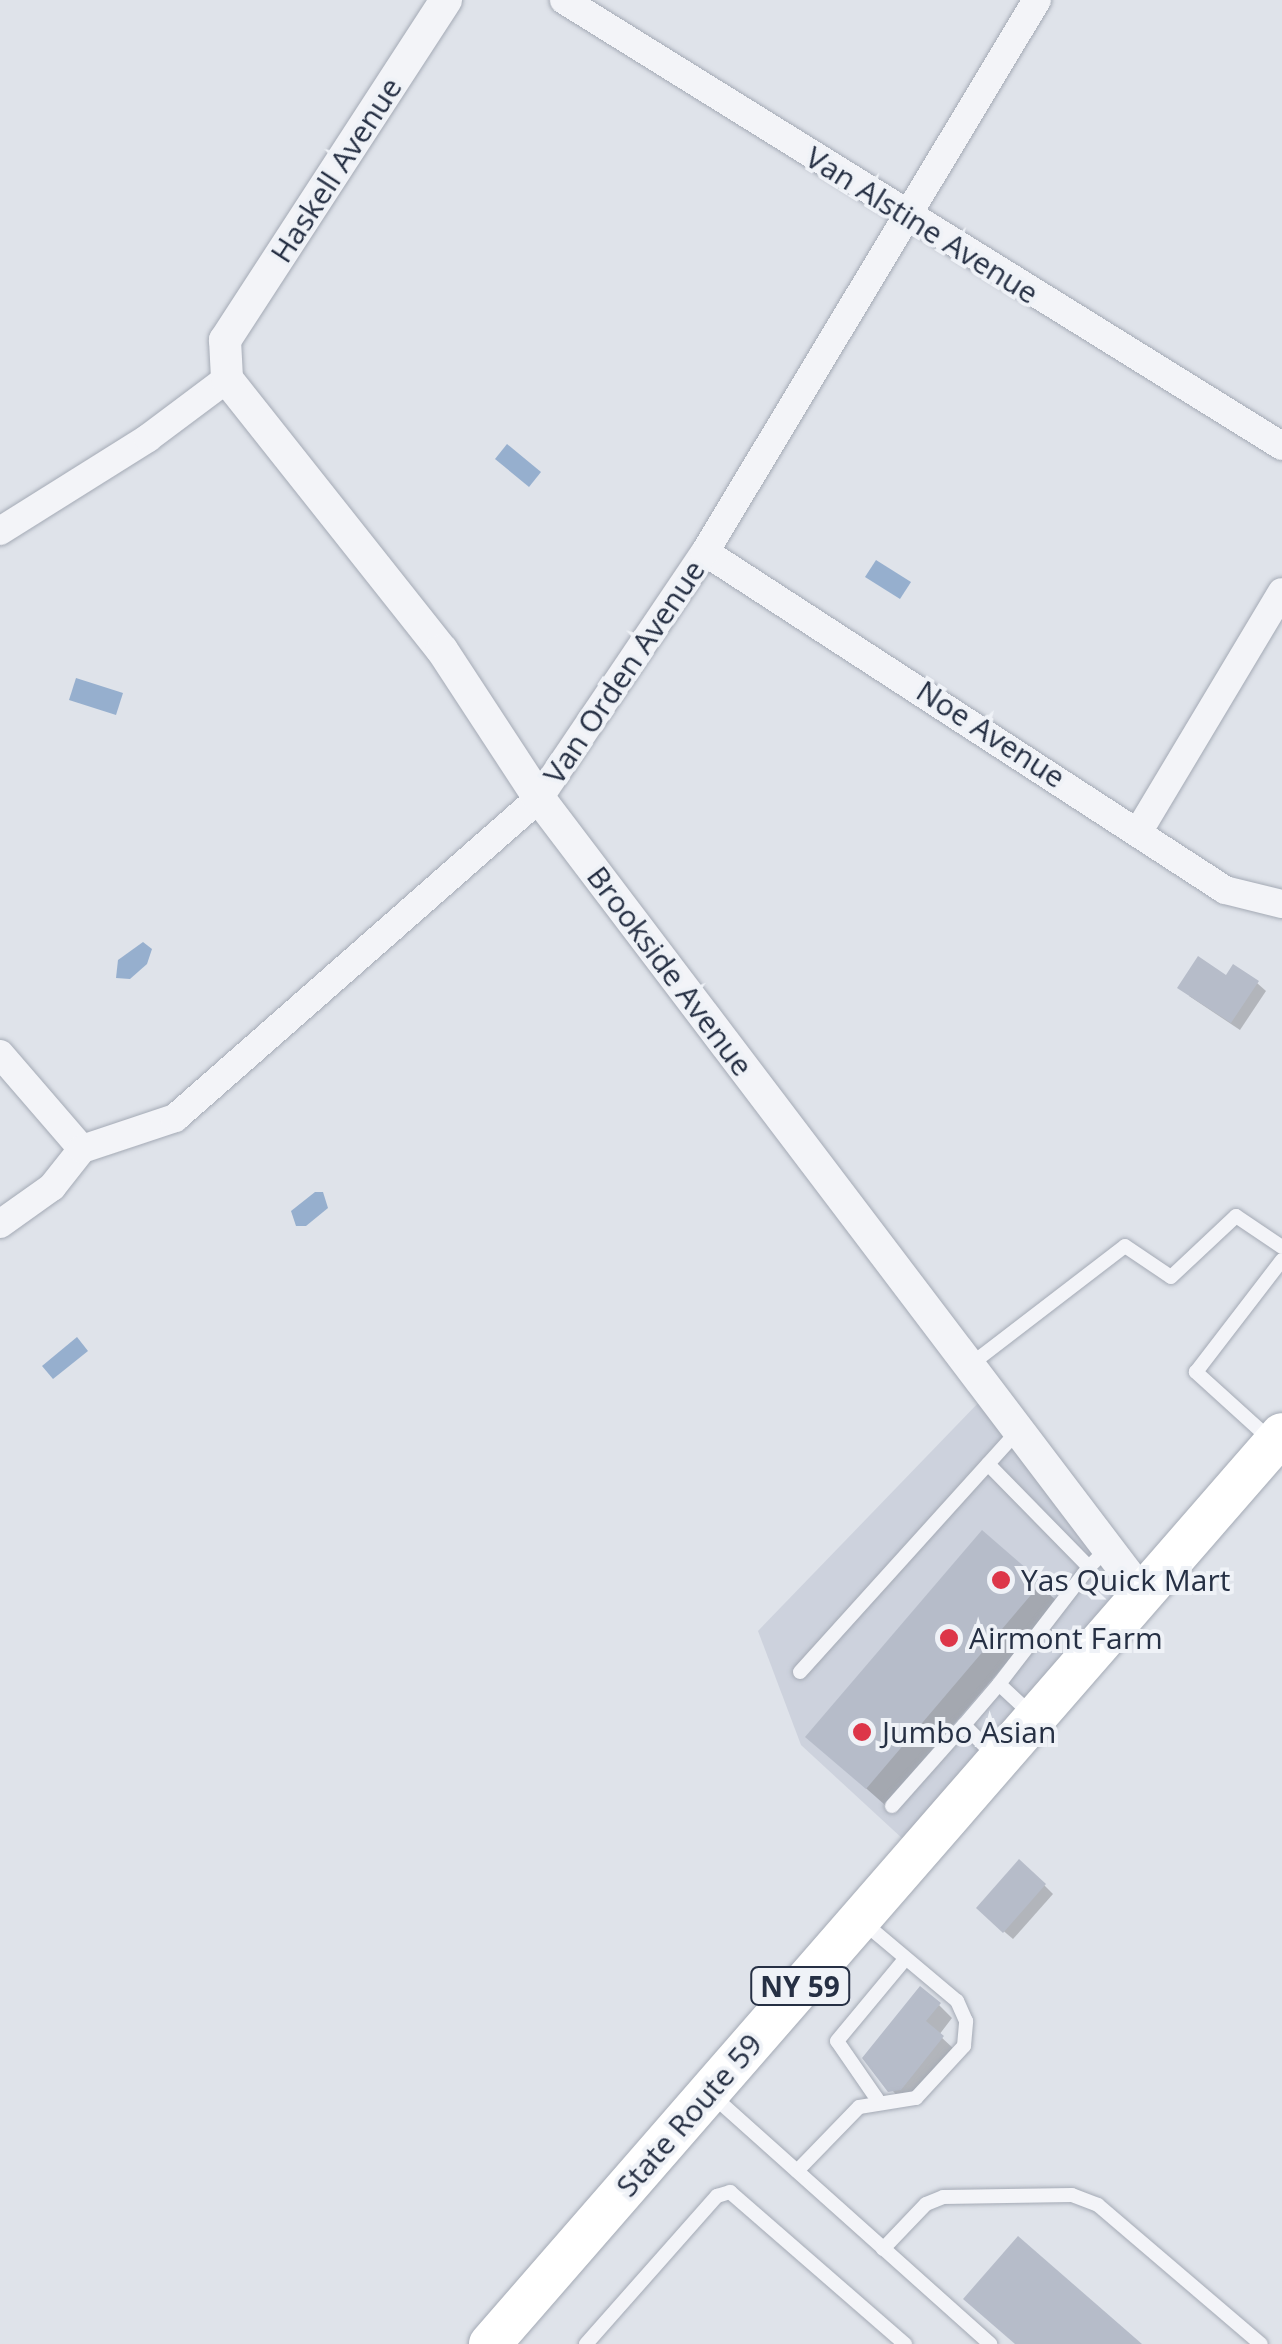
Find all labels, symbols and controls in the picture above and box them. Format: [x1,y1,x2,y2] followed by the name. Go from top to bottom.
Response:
[263,71,409,269] street label: Haskell Avenue
[799,139,1045,311] street label: Van Alstine Avenue
[536,553,712,791] street label: Van Orden Avenue
[910,673,1072,795] street label: Noe Avenue
[580,859,760,1083] street label: Brookside Avenue
[1021,1562,1230,1598] place label: Yas Quick Mart
[990,1569,1012,1591] marker: Yas Quick Mart
[969,1620,1163,1656] place label: Airmont Farm
[938,1627,960,1649] marker: Airmont Farm
[882,1714,1056,1750] place label: Jumbo Asian
[851,1721,873,1743] marker: Jumbo Asian
[750,1963,850,2009] road number: NY 59
[609,2026,769,2204] street label: State Route 59

